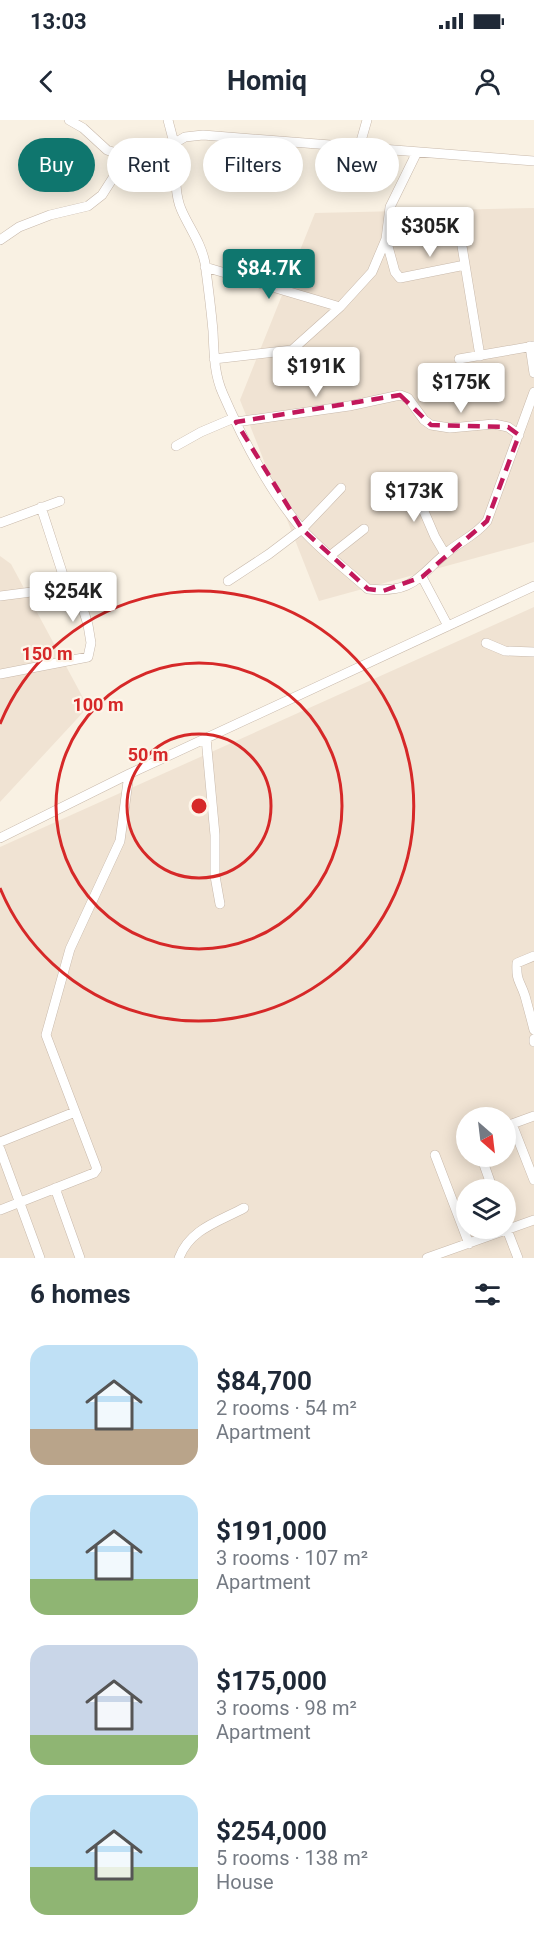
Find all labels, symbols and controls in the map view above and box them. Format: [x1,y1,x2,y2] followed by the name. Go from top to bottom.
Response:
[30,9,87,34] text: 13:03
[30,65,63,98] icon: back
[227,65,307,97] text: Homiq
[471,65,504,98] icon: person
[18,138,95,192] chip: Buy
[107,138,191,192] chip: Rent
[203,138,303,192] chip: Filters
[315,138,399,192] chip: New
[388,207,472,258] pin: $305K
[401,214,459,238] text: $305K
[220,249,318,300] pin: $84.7K
[237,256,301,280] text: $84.7K
[274,347,358,398] pin: $191K
[287,354,345,378] text: $191K
[419,363,503,414] pin: $175K
[432,370,490,394] text: $175K
[372,472,456,523] pin: $173K
[385,479,443,503] text: $173K
[31,572,115,623] pin: $254K
[44,579,102,603] text: $254K
[21,643,73,664] text: 150 m
[72,694,124,715] text: 100 m
[128,744,168,765] text: 50 m
[189,796,209,816] centre of rings
[456,1107,516,1167] north arrow
[456,1107,516,1239] map controls
[456,1179,516,1239] button: layers
[471,1278,504,1311] icon: filters
[30,1279,131,1309] text: 6 homes
[216,1366,312,1396] text: $84,700
[78,1369,150,1441] icon: home
[216,1396,357,1420] text: 2 rooms · 54 m²
[216,1420,311,1444] text: Apartment
[216,1516,327,1546] text: $191,000
[78,1519,150,1591] icon: home
[216,1546,368,1570] text: 3 rooms · 107 m²
[216,1570,311,1594] text: Apartment
[216,1666,327,1696] text: $175,000
[78,1669,150,1741] icon: home
[216,1696,357,1720] text: 3 rooms · 98 m²
[216,1720,311,1744] text: Apartment
[216,1816,327,1846] text: $254,000
[78,1819,150,1891] icon: home
[216,1846,368,1870] text: 5 rooms · 138 m²
[216,1870,274,1894] text: House

